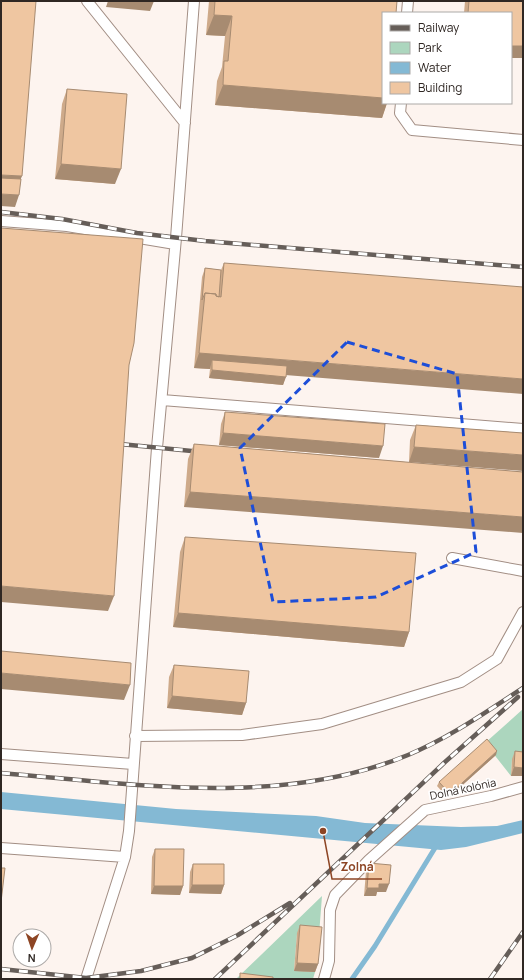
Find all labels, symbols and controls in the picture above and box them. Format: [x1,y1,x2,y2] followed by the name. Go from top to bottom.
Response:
[382,12,512,104] legend
[418,19,460,36] text: Railway
[418,39,443,56] text: Park
[418,59,452,76] text: Water
[418,79,462,96] text: Building
[428,774,497,803] street label: Dolná kolónia
[332,855,382,879] callout: Zolná
[340,858,374,875] text: Zolná
[12,928,52,968] north arrow
[27,951,36,966] text: N

